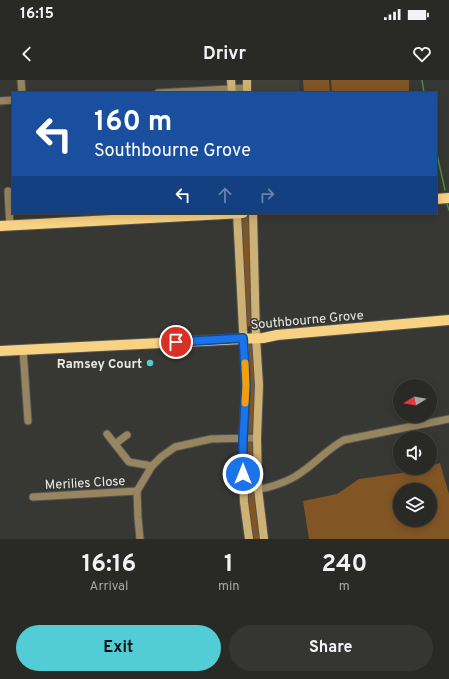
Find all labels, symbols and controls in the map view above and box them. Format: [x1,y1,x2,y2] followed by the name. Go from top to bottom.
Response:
[20,5,54,24] text: 16:15
[16,43,38,65] icon: back
[203,43,246,66] text: Drivr
[411,43,433,65] icon: heart
[94,105,172,141] text: 160 m
[28,108,80,160] icon: left
[94,140,251,163] text: Southbourne Grove
[172,184,194,206] icon: left
[214,184,236,206] icon: ahead
[256,184,278,206] icon: right
[250,308,364,334] street label: Southbourne Grove
[159,325,193,359] pin
[165,331,187,353] icon: arrive
[57,357,142,373] place label: Ramsey Court
[145,358,155,368] marker: Ramsey Court
[393,379,437,423] north arrow
[393,379,437,527] map controls
[393,431,437,475] button: sound
[222,453,264,495] position arrow
[44,474,126,494] street label: Merilies Close
[393,483,437,527] button: layers
[82,550,136,580] text: 16:16
[224,550,234,580] text: 1
[321,550,367,580] text: 240
[90,579,128,595] text: Arrival
[218,579,240,595] text: min
[339,579,350,595] text: m
[16,625,221,671] button: Exit
[229,625,433,671] button: Share

